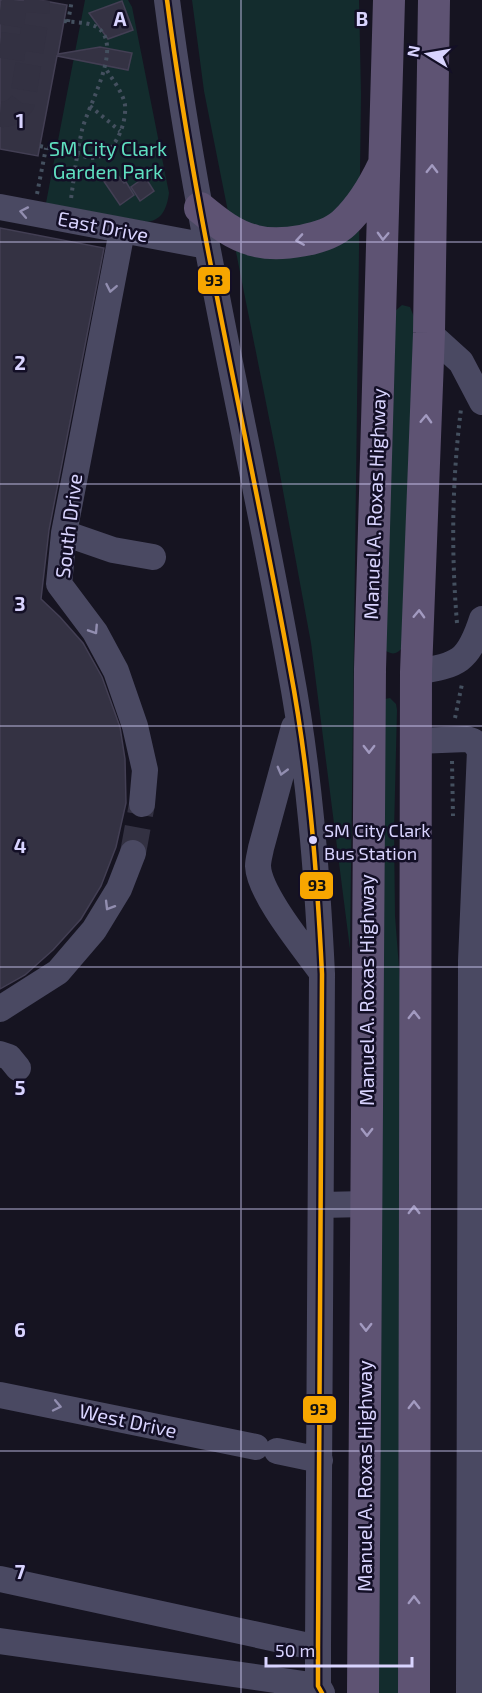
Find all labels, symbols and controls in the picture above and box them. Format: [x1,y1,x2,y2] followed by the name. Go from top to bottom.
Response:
[113,6,127,30] text: A
[356,6,368,30] text: B
[398,24,458,84] north arrow
[402,44,423,59] text: N
[16,108,24,132] text: 1
[49,136,167,183] park label: SM City Clark Garden Park
[425,165,438,174] one-way arrow
[56,205,151,247] street label: East Drive
[19,206,29,219] one-way arrow
[377,231,389,240] one-way arrow
[296,234,305,246] one-way arrow
[197,266,231,295] line badge: 93
[205,270,223,289] text: 93
[105,283,118,293] one-way arrow
[14,350,26,374] text: 2
[358,387,390,620] street label: Manuel A. Roxas Highway
[419,414,432,423] one-way arrow
[50,472,86,580] street label: South Drive
[14,591,26,615] text: 3
[412,609,425,618] one-way arrow
[86,624,97,635] one-way arrow
[363,744,375,753] one-way arrow
[277,766,290,776] one-way arrow
[324,819,431,864] place label: SM City Clark Bus Station
[14,833,27,857] text: 4
[307,834,319,846] marker: SM City Clark Bus Station
[299,871,334,900] line badge: 93
[354,874,378,1106] street label: Manuel A. Roxas Highway
[308,875,326,894] text: 93
[104,900,116,910] one-way arrow
[408,1010,420,1019] one-way arrow
[14,1075,26,1099] text: 5
[361,1127,373,1136] one-way arrow
[408,1205,420,1214] one-way arrow
[14,1317,26,1341] text: 6
[359,1322,372,1331] one-way arrow
[352,1360,376,1592] street label: Manuel A. Roxas Highway
[302,1395,337,1424] line badge: 93
[77,1398,179,1442] street label: West Drive
[52,1399,62,1412] one-way arrow
[310,1399,328,1418] text: 93
[408,1400,420,1409] one-way arrow
[15,1559,26,1583] text: 7
[408,1595,420,1604] one-way arrow
[266,1630,412,1668] scale bar
[275,1639,315,1661] text: 50 m

